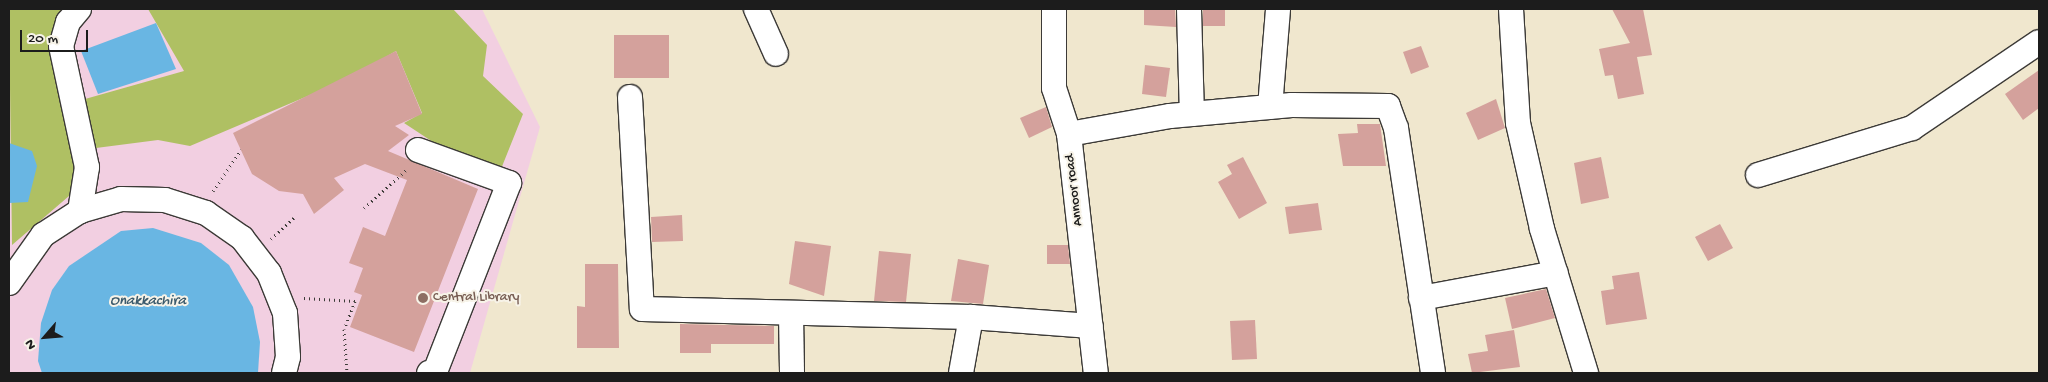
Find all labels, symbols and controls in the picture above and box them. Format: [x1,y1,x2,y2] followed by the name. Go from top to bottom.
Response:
[22,20,90,52] scale bar
[28,30,58,48] text: 20 m
[1062,153,1088,227] street label: Annoor road
[433,290,519,306] place label: Central Library
[417,292,429,304] marker: Central Library
[110,293,186,311] water label: Onakkachira
[20,312,70,362] north arrow
[22,336,41,352] text: N

